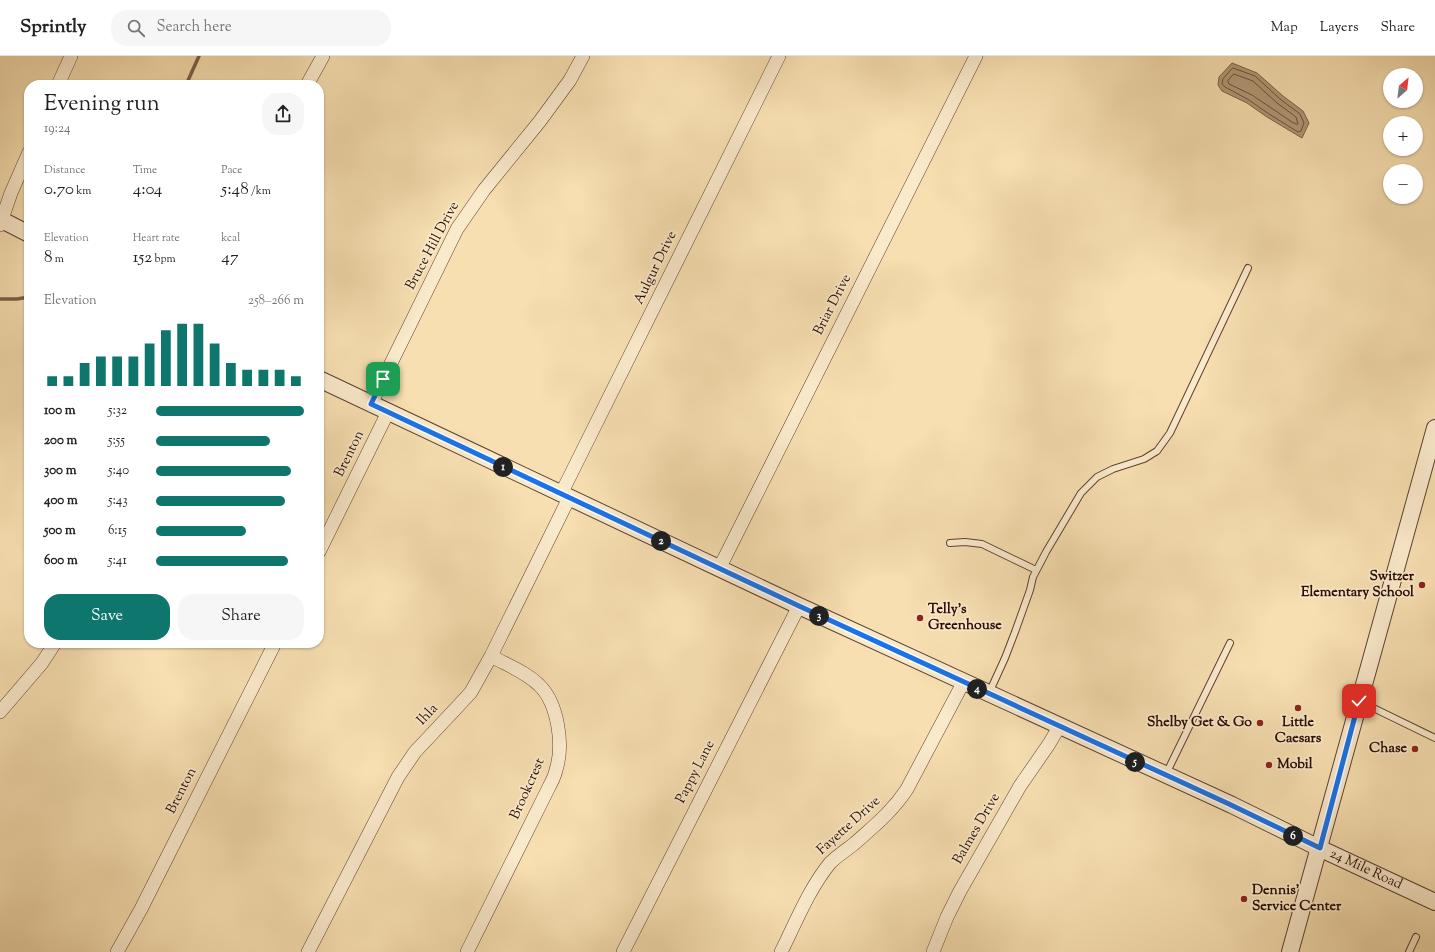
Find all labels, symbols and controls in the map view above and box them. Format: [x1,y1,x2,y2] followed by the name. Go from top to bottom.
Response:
[111,10,391,46] search box
[20,14,87,41] text: Sprintly
[125,17,147,39] icon: search
[157,17,232,38] text: Search here
[1271,18,1298,38] text: Map
[1320,18,1358,38] text: Layers
[1380,18,1415,38] text: Share
[1383,68,1423,108] north arrow
[1383,68,1423,204] map controls
[44,89,160,121] text: Evening run
[262,93,304,135] button: share
[1383,116,1423,156] button: +
[44,120,71,138] text: 19:24
[44,162,85,178] text: Distance
[133,162,157,178] text: Time
[221,162,242,178] text: Pace
[1383,164,1423,204] button: −
[44,178,74,202] text: 0.70
[133,178,162,202] text: 4:04
[221,178,249,202] text: 5:48
[74,183,91,199] text: km
[249,183,271,199] text: /km
[401,198,465,294] street label: Bruce Hill Drive
[630,228,682,308] street label: Aulgur Drive
[44,230,89,246] text: Elevation
[133,230,180,246] text: Heart rate
[221,230,240,246] text: kcal
[44,246,53,270] text: 8
[133,246,152,270] text: 152
[221,246,238,270] text: 47
[53,251,64,267] text: m
[152,251,176,267] text: bpm
[809,271,857,339] street label: Briar Drive
[44,292,97,310] text: Elevation
[248,292,304,310] text: 258–266 m
[366,362,400,396] pin
[372,368,394,390] icon: arrive
[44,402,76,420] text: 100 m
[108,402,127,420] text: 5:32
[330,427,370,481] street label: Brenton
[44,432,77,450] text: 200 m
[108,432,125,450] text: 5:55
[493,457,513,477] pin: 1
[501,459,505,475] text: 1
[44,462,76,480] text: 300 m
[108,462,129,480] text: 5:40
[44,492,78,510] text: 400 m
[108,492,128,510] text: 5:43
[44,522,76,540] text: 500 m
[108,522,127,540] text: 6:15
[651,531,671,551] pin: 2
[658,533,664,549] text: 2
[44,552,78,570] text: 600 m
[108,552,127,570] text: 5:41
[1301,567,1415,603] place label: Switzer Elementary School
[1417,580,1427,590] marker: Switzer Elementary School
[44,594,170,640] button: Save
[178,594,304,640] button: Share
[928,600,1002,636] place label: Telly's Greenhouse
[809,606,829,626] pin: 3
[817,608,821,624] text: 3
[915,613,925,623] marker: Telly's Greenhouse
[967,679,987,699] pin: 4
[974,681,980,697] text: 4
[1342,684,1376,718] pin
[1348,690,1370,712] icon: check
[413,699,444,730] street label: Ihla
[1293,703,1303,713] marker: Little Caesars
[1147,713,1252,733] place label: Shelby Get & Go
[1275,713,1322,749] place label: Little Caesars
[1255,718,1265,728] marker: Shelby Get & Go
[672,737,720,807] street label: Pappy Lane
[1369,739,1407,759] place label: Chase
[1410,744,1420,754] marker: Chase
[1125,752,1145,772] pin: 5
[1133,754,1137,770] text: 5
[506,755,550,823] street label: Brookcrest
[1277,755,1313,775] place label: Mobil
[1264,760,1274,770] marker: Mobil
[162,764,202,818] street label: Brenton
[949,790,1005,868] street label: Balmes Drive
[813,792,885,860] street label: Fayette Drive
[1283,826,1303,846] pin: 6
[1290,828,1296,844] text: 6
[1326,844,1405,895] street label: 24 Mile Road
[1252,881,1342,917] place label: Dennis' Service Center
[1239,894,1249,904] marker: Dennis' Service Center

